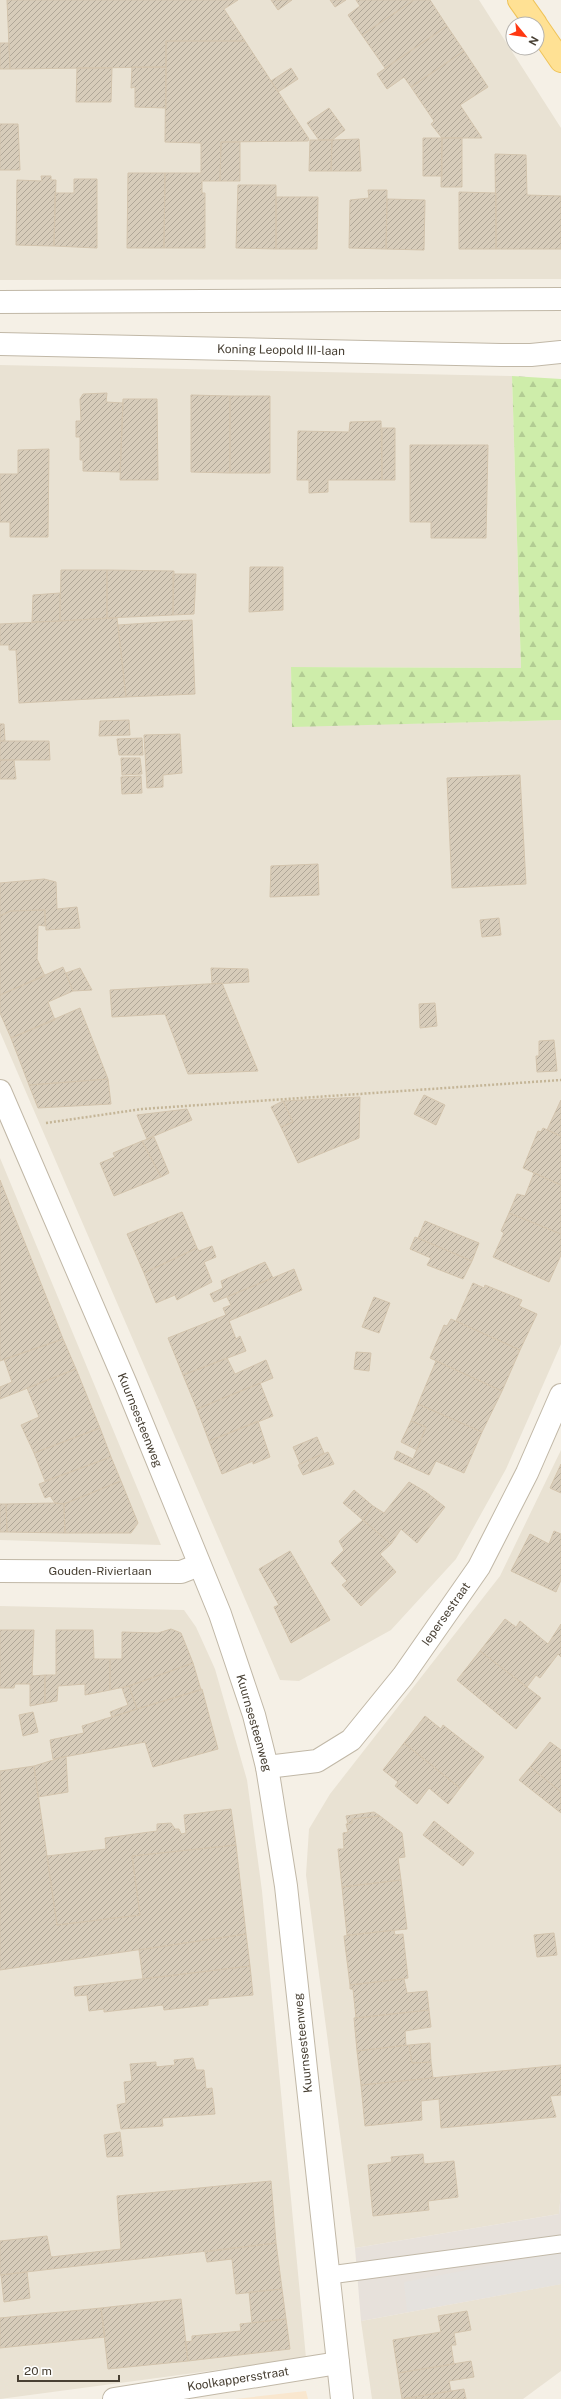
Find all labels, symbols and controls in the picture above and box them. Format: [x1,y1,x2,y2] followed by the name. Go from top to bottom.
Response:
[505,16,545,56] north arrow
[526,34,541,48] text: N
[217,342,345,358] street label: Koning Leopold III-laan
[115,1371,165,1469] street label: Kuurnsesteenweg
[48,1564,152,1578] street label: Gouden-Rivierlaan
[419,1579,473,1648] street label: Iepersestraat
[233,1673,275,1773] street label: Kuurnsesteenweg
[291,1992,315,2094] street label: Kuurnsesteenweg
[18,2357,119,2383] scale bar
[24,2364,52,2378] text: 20 m
[186,2364,290,2394] street label: Koolkappersstraat

